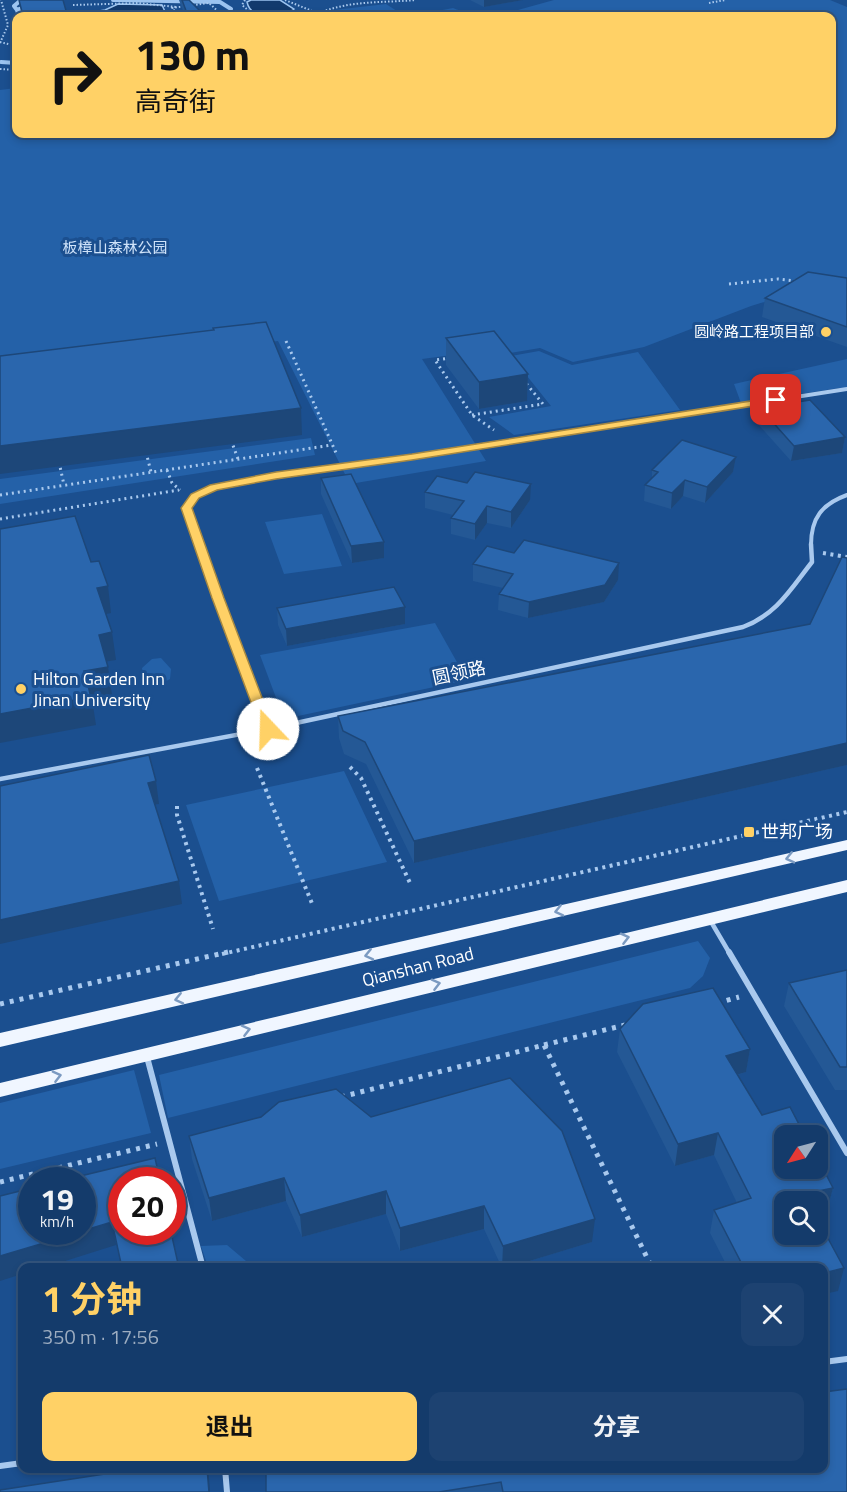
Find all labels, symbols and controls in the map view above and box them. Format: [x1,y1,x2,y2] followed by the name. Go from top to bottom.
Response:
[135,22,250,86] text: 130 m
[36,36,114,114] icon: right
[135,80,216,121] text: 高奇街
[62,236,168,259] park label: 板樟山森林公园
[694,320,814,343] place label: 圆岭路工程项目部
[819,325,833,339] marker: 圆岭路工程项目部
[750,374,801,425] pin
[759,383,792,416] icon: arrive
[430,654,488,691] street label: 圆领路
[33,665,165,713] place label: Hilton Garden Inn Jinan University
[14,682,28,696] marker: Hilton Garden Inn Jinan University
[236,697,300,761] position arrow
[761,818,833,845] place label: 世邦广场
[742,825,756,839] marker: 世邦广场
[785,851,795,864] one-way arrow
[554,904,564,917] one-way arrow
[620,932,630,945] one-way arrow
[359,940,477,993] street label: Qianshan Road
[364,948,374,961] one-way arrow
[431,979,441,992] one-way arrow
[174,992,184,1005] one-way arrow
[241,1025,251,1038] one-way arrow
[52,1071,62,1084] one-way arrow
[774,1125,828,1179] north arrow
[774,1125,828,1245] map controls
[108,1167,186,1245] speed limit sign: 20
[40,1176,74,1222] text: 19
[774,1191,828,1245] button: search
[40,1210,74,1233] text: km/h
[42,1271,142,1326] text: 1 分钟
[741,1283,804,1346] button: close
[42,1321,159,1352] text: 350 m · 17:56
[42,1392,417,1461] button: 退出
[429,1392,804,1461] button: 分享

